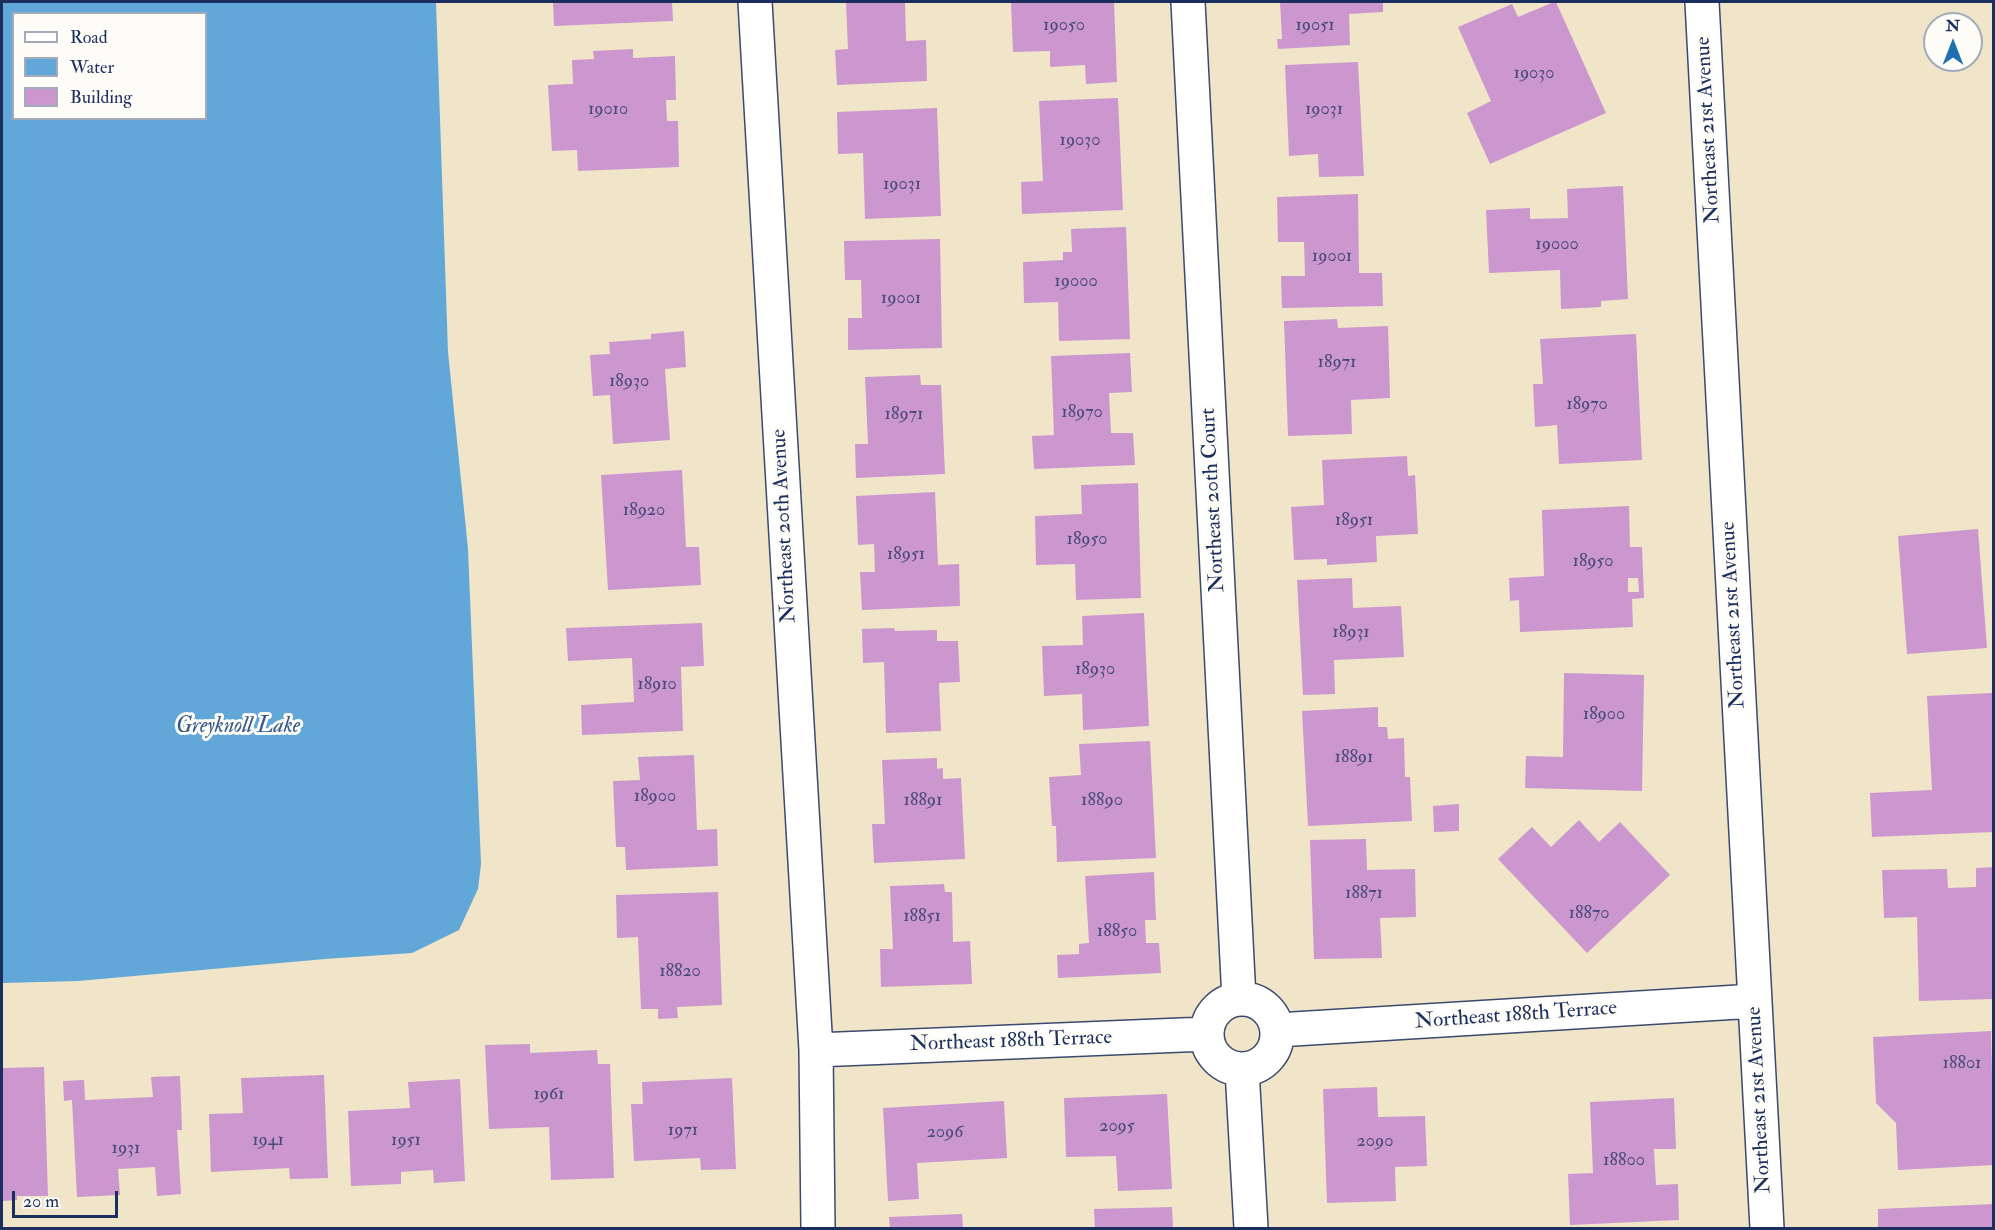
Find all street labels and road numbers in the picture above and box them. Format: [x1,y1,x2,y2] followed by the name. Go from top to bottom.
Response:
[1692,36,1726,224] street label: Northeast 21st Avenue
[1197,407,1231,593] street label: Northeast 20th Court
[767,428,803,624] street label: Northeast 20th Avenue
[1717,521,1751,709] street label: Northeast 21st Avenue
[1414,996,1618,1036] street label: Northeast 188th Terrace
[1743,1006,1777,1194] street label: Northeast 21st Avenue
[909,1026,1113,1058] street label: Northeast 188th Terrace

